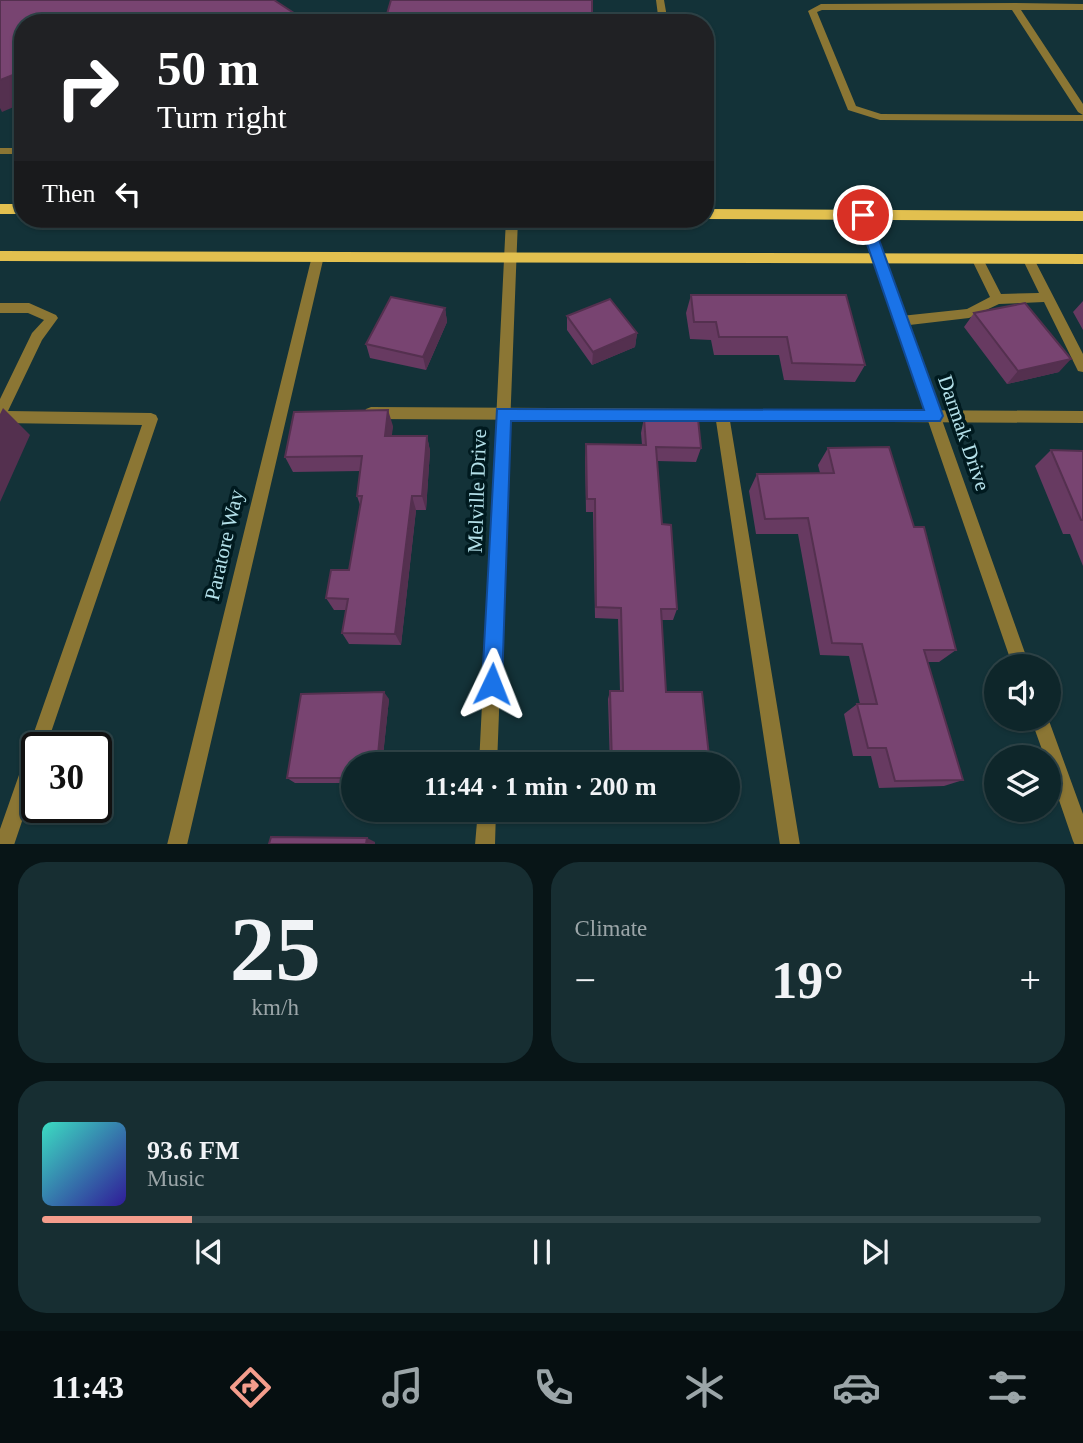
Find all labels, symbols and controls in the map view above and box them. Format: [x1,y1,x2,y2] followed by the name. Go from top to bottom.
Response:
[157,41,259,96] text: 50 m
[42,42,133,133] icon: right
[157,99,287,135] text: Turn right
[109,175,147,213] icon: left
[42,179,95,208] text: Then
[833,185,893,245] pin
[844,196,882,234] icon: arrive
[933,372,995,494] street label: Darmak Drive
[463,429,491,553] street label: Melville Drive
[200,487,248,603] street label: Paratore Way
[455,647,529,721] position arrow
[984,654,1061,822] map controls
[984,654,1061,731] button: sound
[21,732,112,823] speed limit sign: 30
[984,745,1061,822] button: layers
[424,772,657,801] text: 11:44 · 1 min · 200 m
[230,899,321,1000] text: 25
[575,916,647,941] text: Climate
[771,952,844,1009] text: 19°
[575,959,596,1001] text: −
[1020,959,1041,1001] text: +
[252,995,299,1020] text: km/h
[147,1136,239,1165] text: 93.6 FM
[147,1166,205,1191] text: Music
[190,1233,228,1271] icon: previous
[523,1233,561,1271] icon: pause
[856,1233,894,1271] icon: next
[226,1363,275,1412] icon: directions
[378,1363,427,1412] icon: music
[529,1363,578,1412] icon: phone
[680,1363,729,1412] icon: climate
[832,1363,881,1412] icon: car
[983,1363,1032,1412] icon: filters
[51,1369,124,1405] text: 11:43

